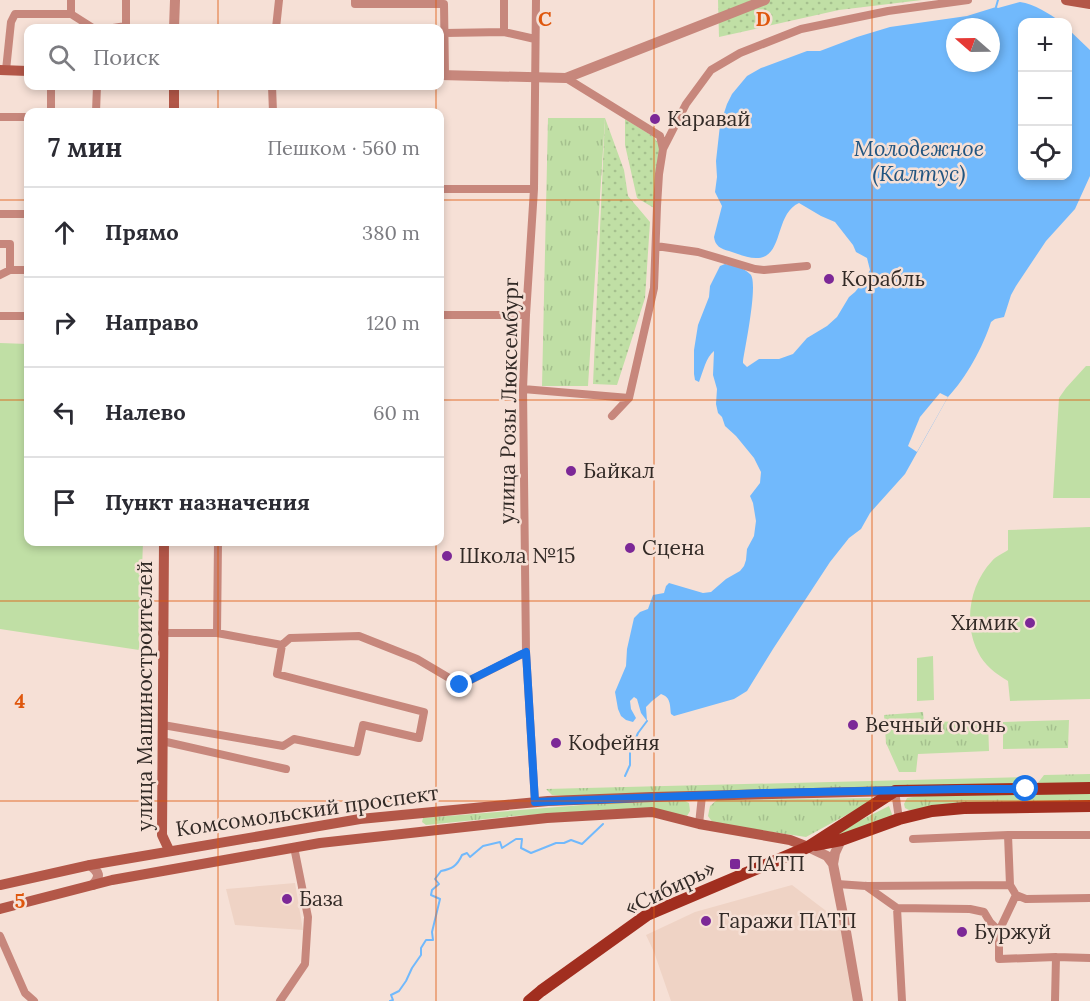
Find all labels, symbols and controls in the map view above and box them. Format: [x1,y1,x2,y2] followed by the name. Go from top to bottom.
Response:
[538,6,552,31] text: C
[755,6,771,31] text: D
[946,18,1000,72] north arrow
[1018,18,1072,180] map controls
[1018,18,1072,72] button: +
[24,24,444,90] search box
[45,41,78,74] icon: search
[93,43,159,71] text: Поиск
[1018,72,1072,126] button: −
[667,105,751,132] place label: Каравай
[648,112,662,126] marker: Каравай
[1018,126,1072,180] button: locate
[48,131,122,164] text: 7 мин
[854,134,984,187] water label: Молодежное (Калтус)
[267,135,420,160] text: Пешком · 560 m
[48,216,81,249] icon: ahead
[105,218,179,246] text: Прямо
[362,220,420,245] text: 380 m
[841,265,925,292] place label: Корабль
[822,272,836,286] marker: Корабль
[493,278,524,524] street label: улица Розы Люксембург
[48,306,81,339] icon: right
[105,308,199,336] text: Направо
[366,310,420,335] text: 120 m
[48,396,81,429] icon: left
[105,398,186,426] text: Налево
[373,400,420,425] text: 60 m
[583,457,655,484] place label: Байкал
[564,464,578,478] marker: Байкал
[48,486,81,519] icon: arrive
[105,488,310,516] text: Пункт назначения
[642,534,705,561] place label: Сцена
[623,541,637,555] marker: Сцена
[459,542,576,569] place label: Школа №15
[440,549,454,563] marker: Школа №15
[131,561,158,831] street label: улица Машиностроителей
[951,609,1019,636] place label: Химик
[1023,616,1037,630] marker: Химик
[446,671,472,697] route end
[15,688,26,713] text: 4
[865,711,1006,738] place label: Вечный огонь
[846,718,860,732] marker: Вечный огонь
[568,729,660,756] place label: Кофейня
[549,736,563,750] marker: Кофейня
[1012,775,1038,801] route start
[174,779,440,842] street label: Комсомольский проспект
[747,850,805,877] place label: ПАТП
[620,854,720,921] street label: «Сибирь»
[728,857,742,871] marker: ПАТП
[299,885,344,912] place label: База
[15,888,26,913] text: 5
[280,892,294,906] marker: База
[718,907,857,934] place label: Гаражи ПАТП
[699,914,713,928] marker: Гаражи ПАТП
[974,918,1051,945] place label: Буржуй
[955,925,969,939] marker: Буржуй

